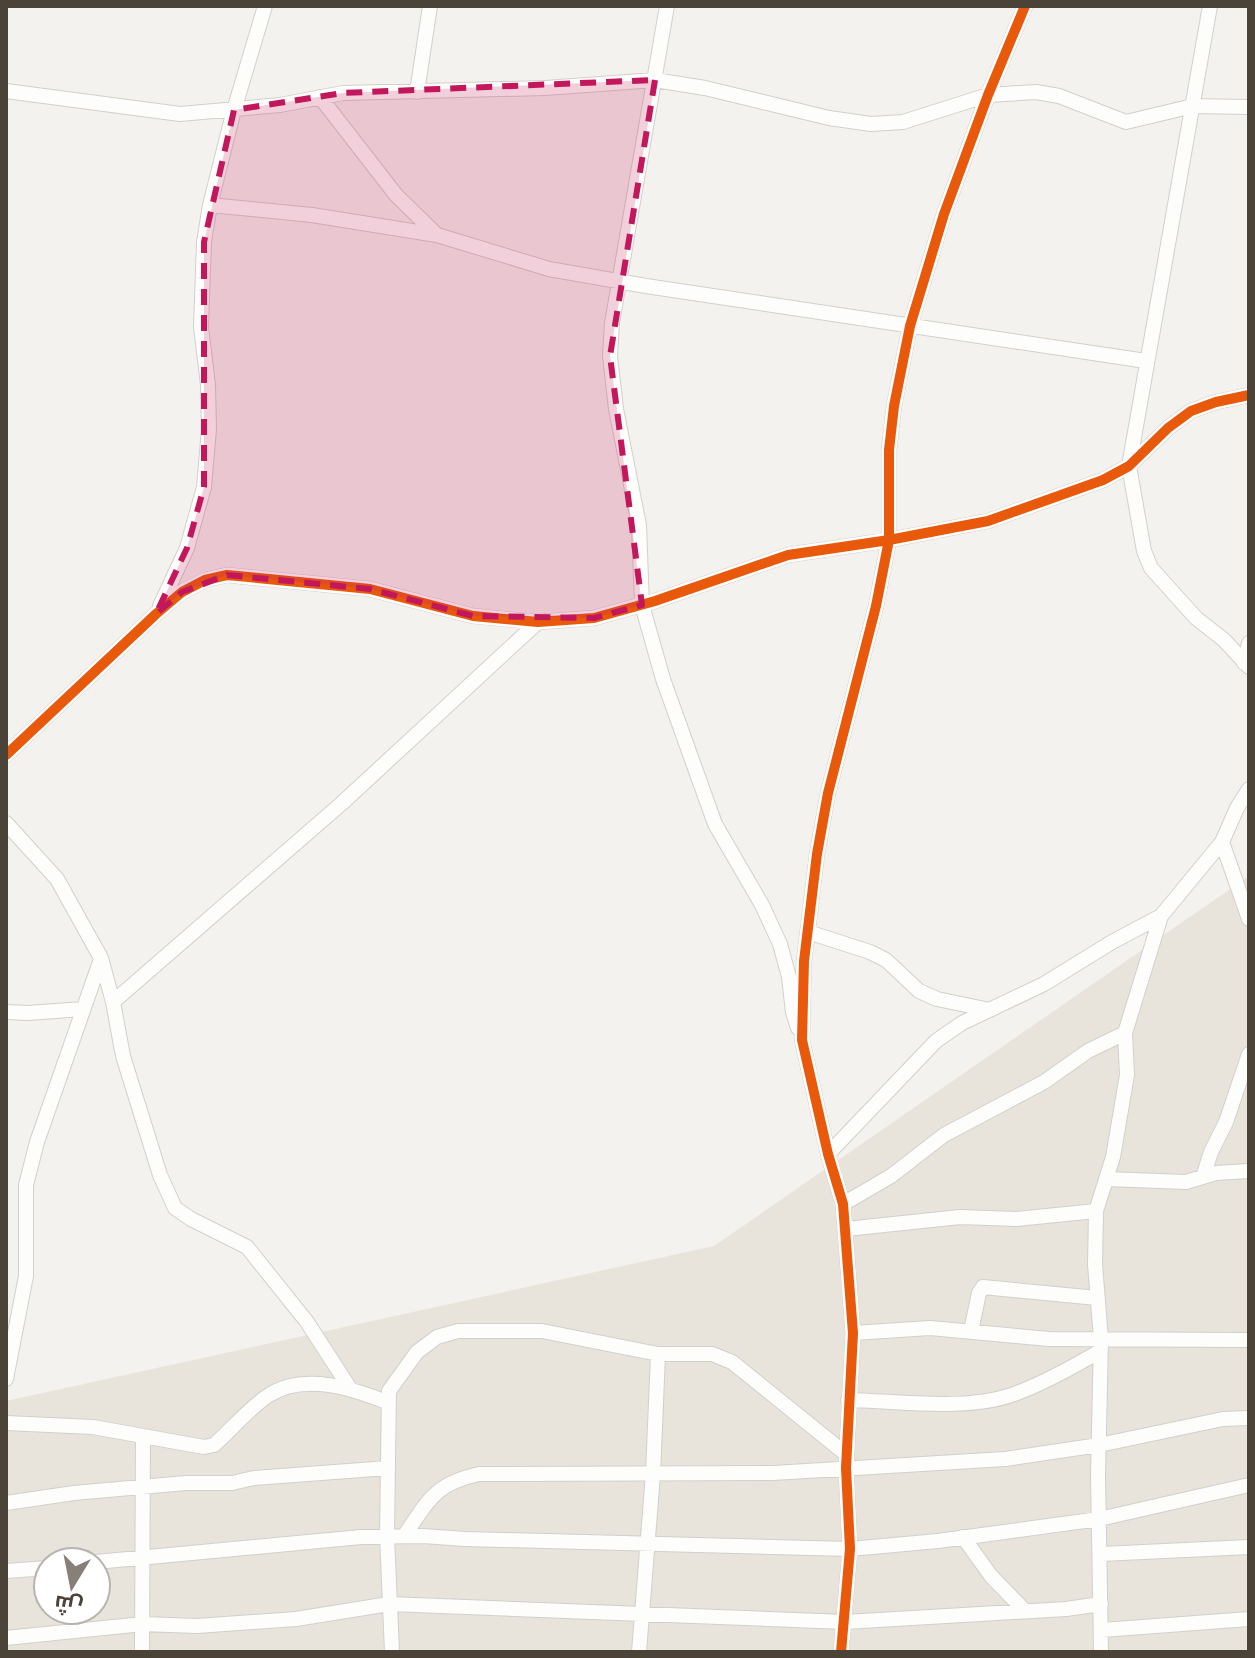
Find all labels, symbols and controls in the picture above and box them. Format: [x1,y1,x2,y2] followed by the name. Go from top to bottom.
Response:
[32,1546,112,1626] north arrow
[52,1588,85,1623] text: ش

